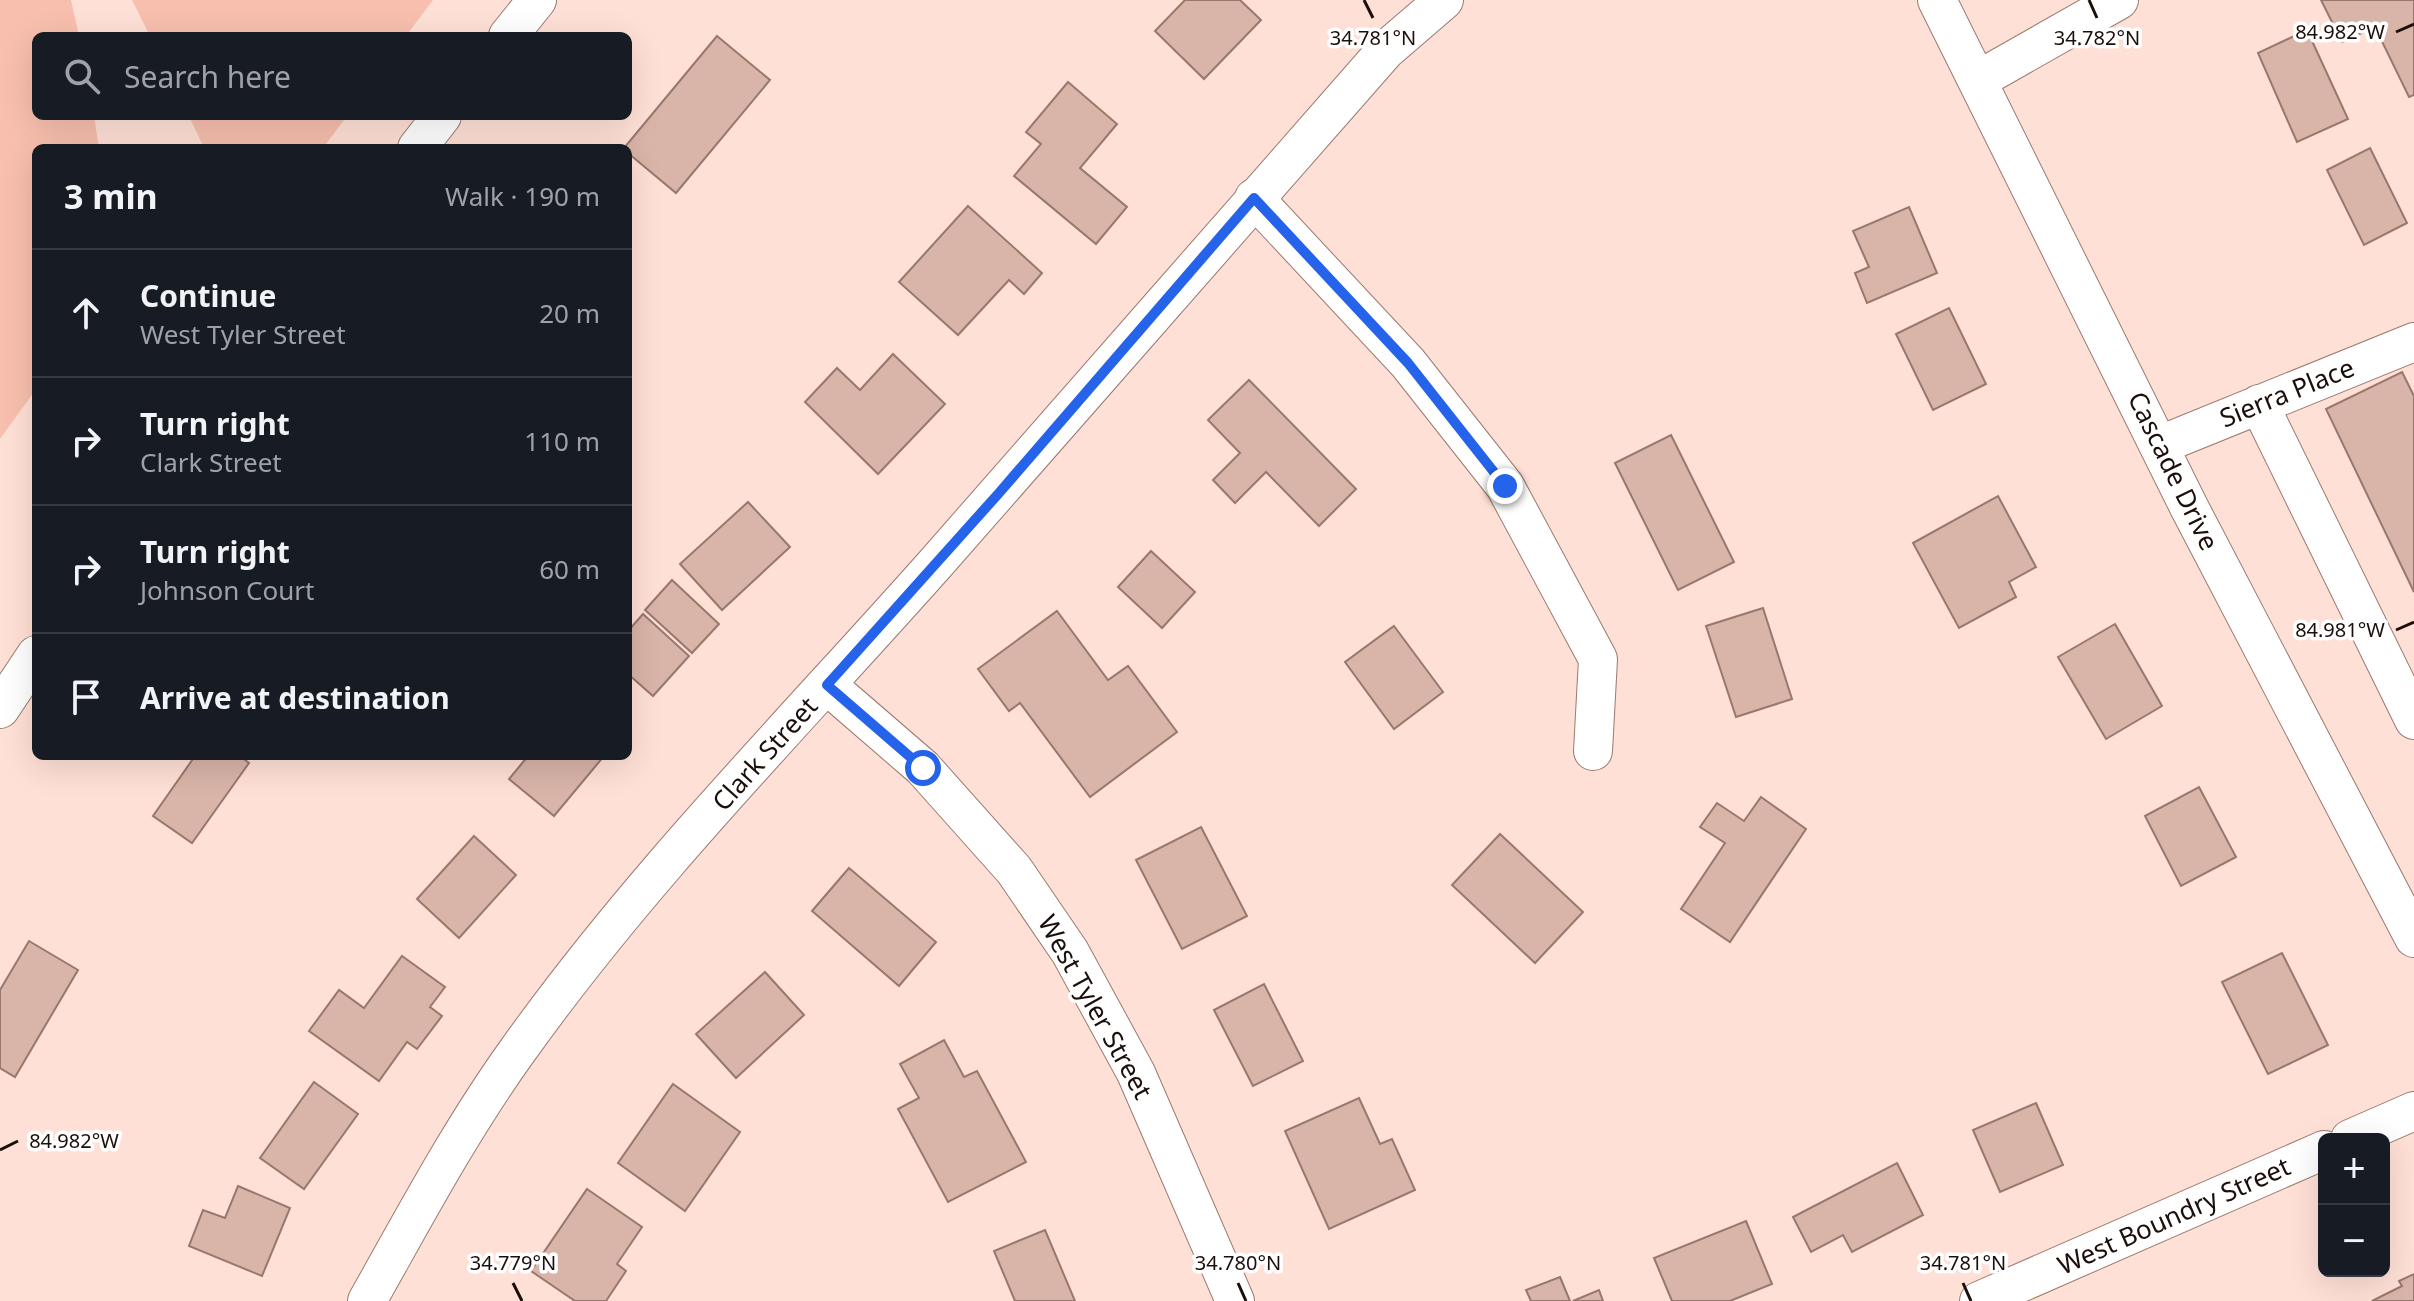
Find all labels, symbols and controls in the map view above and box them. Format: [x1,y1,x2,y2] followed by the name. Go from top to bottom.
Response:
[2295,18,2385,45] text: 84.982°W
[1330,24,1416,51] text: 34.781°N
[2054,24,2140,51] text: 34.782°N
[32,32,632,120] search box
[60,54,104,98] icon: search
[124,56,291,97] text: Search here
[64,173,158,219] text: 3 min
[445,178,600,214] text: Walk · 190 m
[140,275,276,316] text: Continue
[64,291,108,335] icon: ahead
[539,295,600,331] text: 20 m
[140,316,346,352] text: West Tyler Street
[2214,349,2359,435] street label: Sierra Place
[2120,385,2228,556] street label: Cascade Drive
[140,403,290,444] text: Turn right
[64,419,108,463] icon: right
[524,423,600,459] text: 110 m
[140,444,282,480] text: Clark Street
[1487,468,1523,504] route end
[140,531,290,572] text: Turn right
[64,547,108,591] icon: right
[539,551,600,587] text: 60 m
[140,572,314,608] text: Johnson Court
[2295,616,2385,643] text: 84.981°W
[64,675,108,719] icon: arrive
[140,677,450,718] text: Arrive at destination
[703,689,825,818] street label: Clark Street
[905,750,941,786] route start
[1030,908,1161,1105] street label: West Tyler Street
[29,1127,119,1154] text: 84.982°W
[2318,1133,2390,1277] map controls
[2318,1133,2390,1205] button: +
[2052,1148,2296,1283] street label: West Boundry Street
[2318,1205,2390,1277] button: −
[470,1249,556,1276] text: 34.779°N
[1195,1249,1281,1276] text: 34.780°N
[1920,1249,2006,1276] text: 34.781°N

